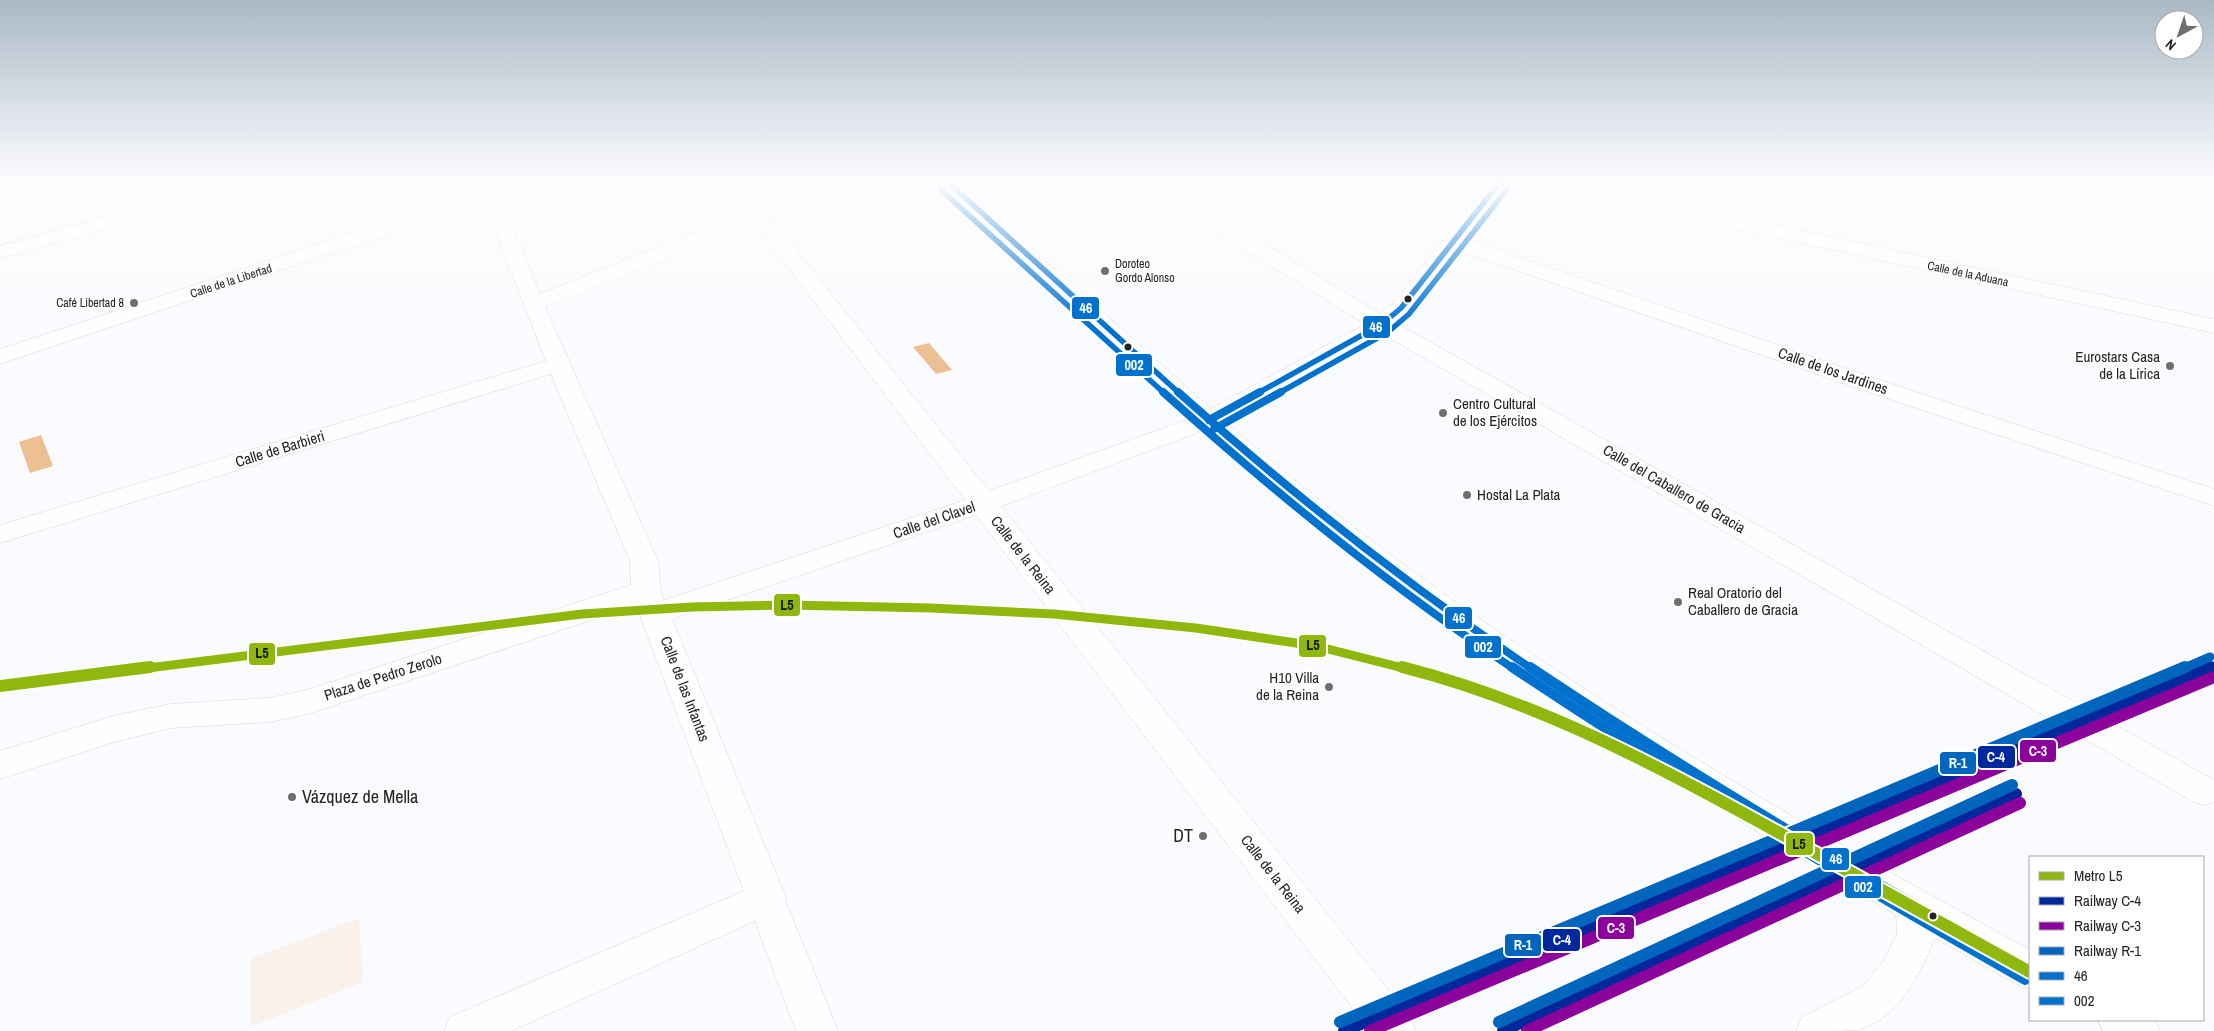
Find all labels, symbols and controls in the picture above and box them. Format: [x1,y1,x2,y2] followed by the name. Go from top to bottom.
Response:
[2154,10,2204,60] north arrow
[2162,35,2180,55] text: N
[1115,256,1175,286] place label: Doroteo Gordo Alonso
[1926,258,2011,291] street label: Calle de la Aduana
[188,260,274,302] street label: Calle de la Libertad
[1099,265,1111,277] marker: Doroteo Gordo Alonso
[1403,294,1413,304] unlabelled marker
[56,295,124,311] place label: Café Libertad 8
[1071,296,1100,320] line badge: 46
[128,297,140,309] marker: Café Libertad 8
[1080,299,1092,317] text: 46
[1362,315,1391,339] line badge: 46
[1370,318,1382,336] text: 46
[1123,342,1133,352] unlabelled marker
[1775,342,1891,399] street label: Calle de los Jardines
[2075,346,2160,384] place label: Eurostars Casa de la Lírica
[1115,353,1153,377] line badge: 002
[1124,356,1144,374] text: 002
[2164,360,2176,372] marker: Eurostars Casa de la Lírica
[1453,393,1537,431] place label: Centro Cultural de los Ejércitos
[1437,407,1449,419] marker: Centro Cultural de los Ejércitos
[233,425,327,472] street label: Calle de Barbieri
[1599,439,1750,538] street label: Calle del Caballero de Gracia
[1477,484,1561,505] place label: Hostal La Plata
[1461,489,1473,501] marker: Hostal La Plata
[890,496,978,543] street label: Calle del Clavel
[986,511,1061,598] street label: Calle de la Reina
[1688,582,1798,620] place label: Real Oratorio del Caballero de Gracia
[773,593,801,617] line badge: L5
[780,596,794,614] text: L5
[1672,596,1684,608] marker: Real Oratorio del Caballero de Gracia
[1444,606,1473,630] line badge: 46
[1453,609,1465,627] text: 46
[656,633,715,745] street label: Calle de las Infantas
[1298,634,1327,658] line badge: L5
[1464,635,1502,659] line badge: 002
[1306,636,1320,654] text: L5
[1473,638,1493,656] text: 002
[248,642,276,666] line badge: L5
[255,644,269,662] text: L5
[321,648,444,705] street label: Plaza de Pedro Zerolo
[1256,667,1319,705] place label: H10 Villa de la Reina
[1323,681,1335,693] marker: H10 Villa de la Reina
[2019,739,2057,763] line badge: C-3
[2029,742,2047,760] text: C-3
[1977,745,2016,769] line badge: C-4
[1987,748,2006,766] text: C-4
[1939,751,1977,775] line badge: R-1
[1949,754,1968,772] text: R-1
[302,784,418,809] place label: Vázquez de Mella
[286,791,298,803] marker: Vázquez de Mella
[1173,823,1193,848] place label: DT
[1197,830,1209,842] marker: DT
[1236,830,1311,917] street label: Calle de la Reina
[1785,832,1814,856] line badge: L5
[1792,835,1806,853] text: L5
[1821,847,1850,871] line badge: 46
[1830,850,1842,868] text: 46
[2029,856,2204,1021] legend
[2074,865,2123,886] text: Metro L5
[1844,875,1882,899] line badge: 002
[1853,878,1873,896] text: 002
[2074,890,2141,911] text: Railway C-4
[1928,911,1938,921] unlabelled marker
[2074,915,2141,936] text: Railway C-3
[1597,916,1635,940] line badge: C-3
[1607,919,1625,937] text: C-3
[1542,928,1581,952] line badge: C-4
[1553,931,1572,949] text: C-4
[1504,933,1542,957] line badge: R-1
[1514,936,1533,954] text: R-1
[2074,940,2141,961] text: Railway R-1
[2074,965,2088,986] text: 46
[2074,990,2095,1011] text: 002

